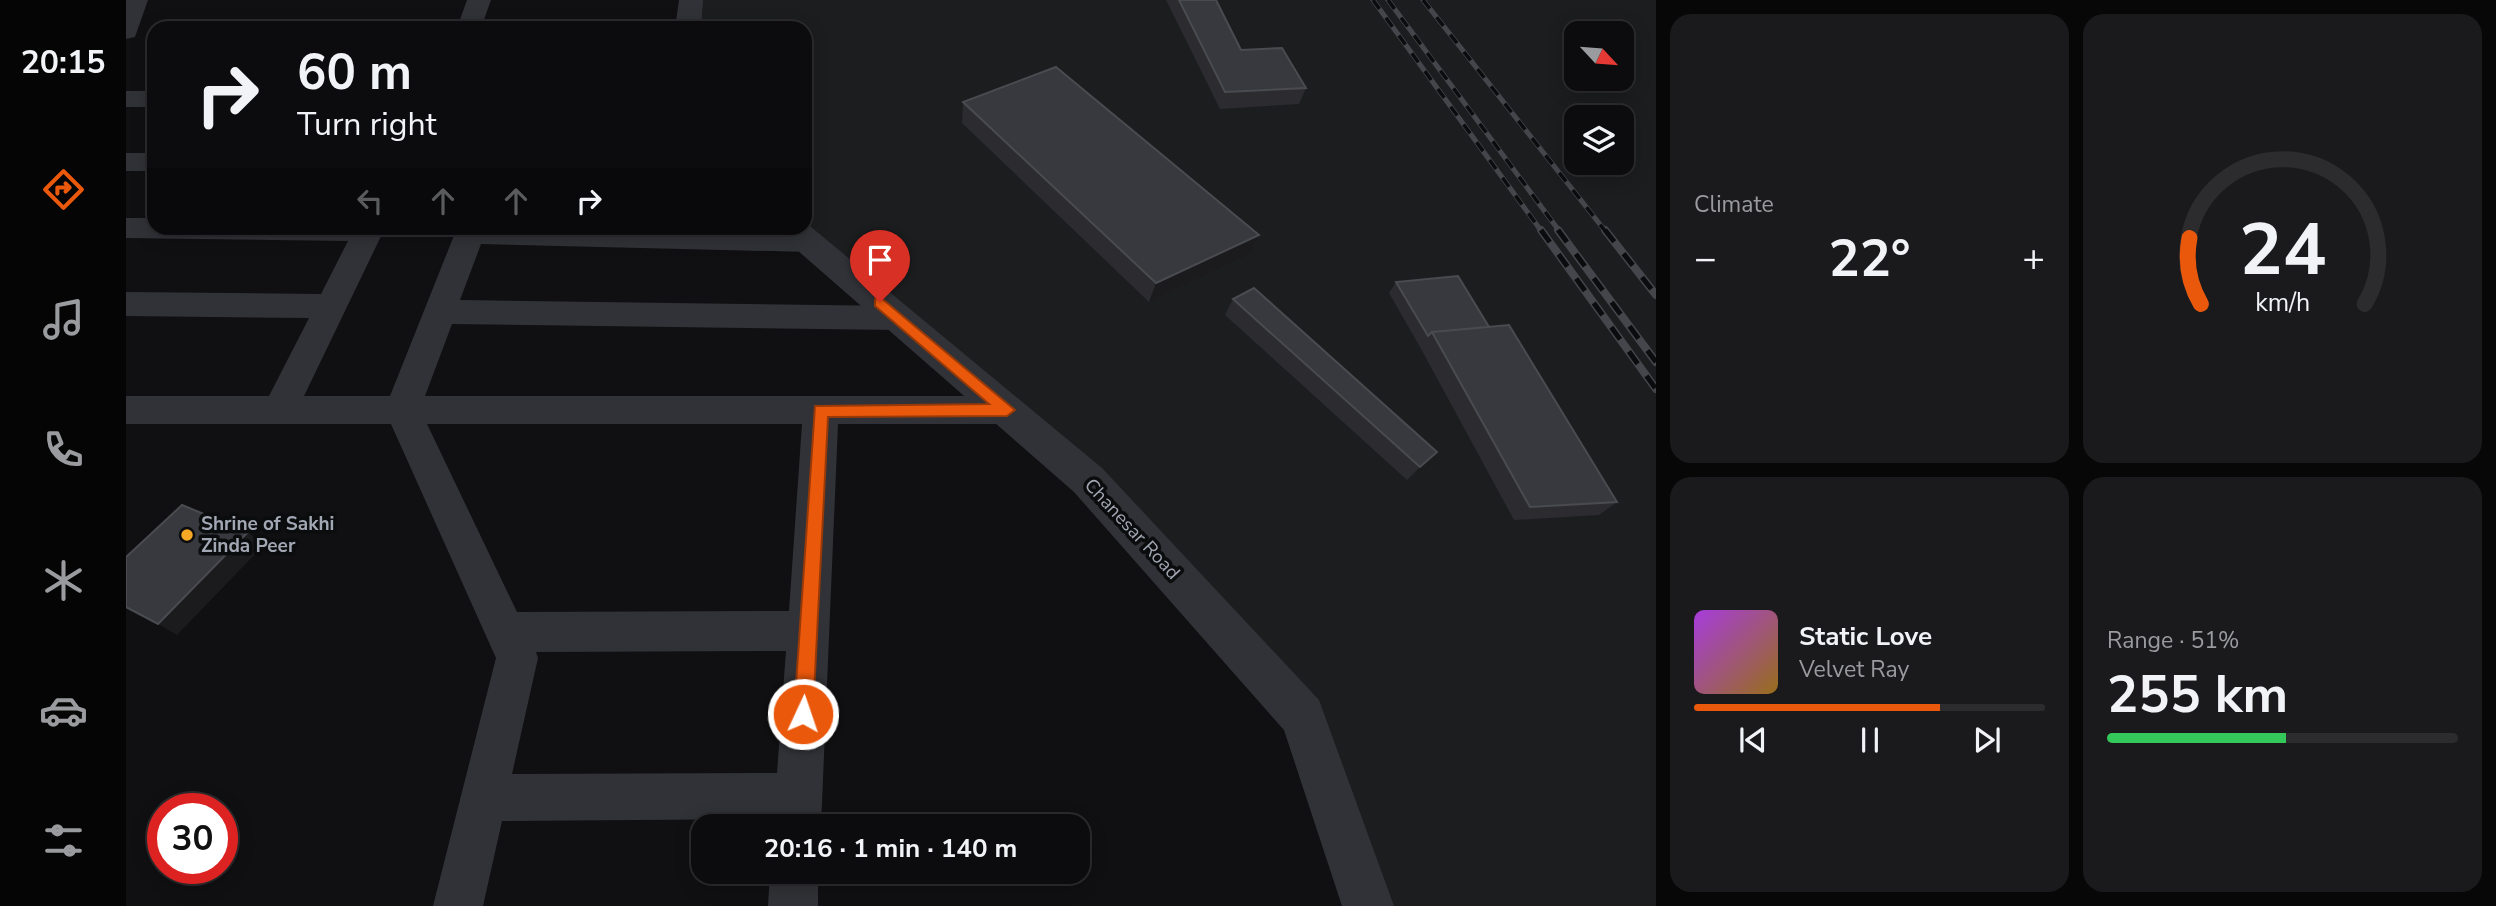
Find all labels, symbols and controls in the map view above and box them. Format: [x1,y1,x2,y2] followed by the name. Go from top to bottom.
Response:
[1564,21,1634,91] north arrow
[1564,21,1634,175] map controls
[297,39,412,106] text: 60 m
[21,41,105,84] text: 20:15
[182,49,273,140] icon: right
[297,103,437,146] text: Turn right
[1564,105,1634,175] button: layers
[39,165,88,214] icon: directions
[351,182,389,220] icon: left
[424,182,462,220] icon: ahead
[497,182,535,220] icon: ahead
[570,182,608,220] icon: right
[1694,189,1774,220] text: Climate
[2239,201,2326,301] text: 24
[1828,223,1911,294] text: 22°
[850,230,910,302] pin
[1694,233,1717,284] text: −
[2022,233,2045,284] text: +
[861,241,899,279] icon: arrive
[2255,286,2310,320] text: km/h
[39,295,88,344] icon: music
[39,425,88,474] icon: phone
[1078,473,1186,585] street label: Chanesar Road
[201,511,334,559] place label: Shrine of Sakhi Zinda Peer
[179,527,195,543] marker: Shrine of Sakhi Zinda Peer
[39,556,88,605] icon: climate
[1799,619,1932,654] text: Static Love
[2107,625,2239,656] text: Range · 51%
[1799,654,1909,685] text: Velvet Ray
[2107,659,2288,730] text: 255 km
[766,677,840,751] position arrow
[39,686,88,735] icon: car
[1734,721,1772,759] icon: previous
[1851,721,1889,759] icon: pause
[1968,721,2006,759] icon: next
[147,793,238,884] speed limit sign: 30
[39,816,88,865] icon: filters
[764,831,1017,866] text: 20:16 · 1 min · 140 m

